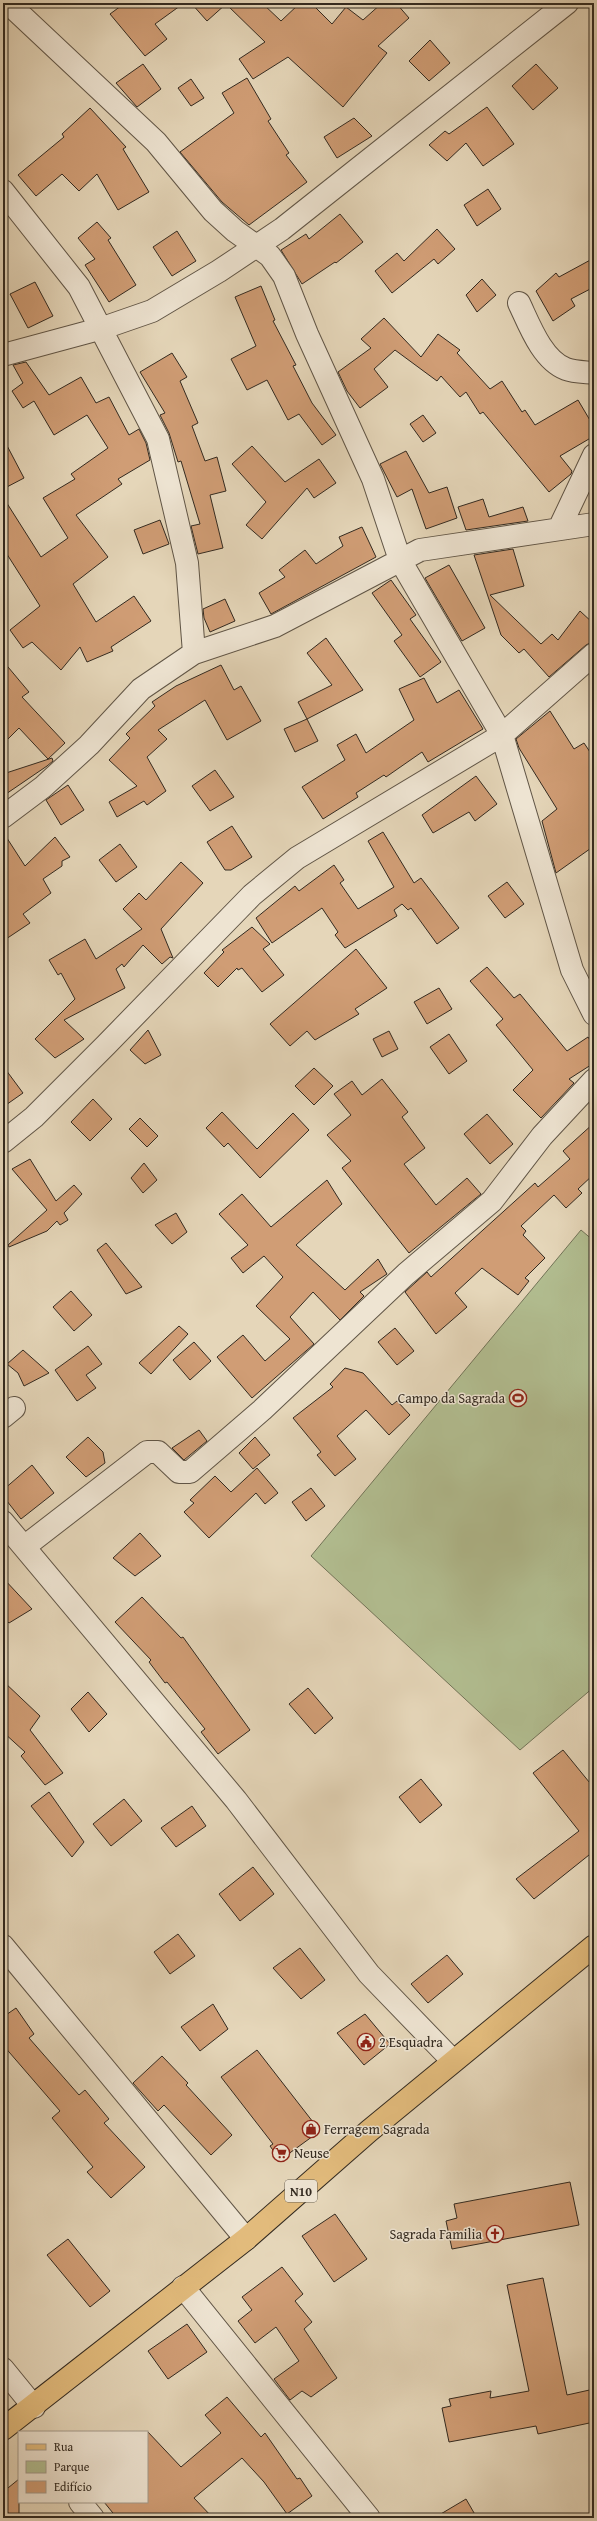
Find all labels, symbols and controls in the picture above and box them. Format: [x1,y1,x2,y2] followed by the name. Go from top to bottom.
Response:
[398,1388,505,1408] place label: Campo da Sagrada
[508,1388,528,1408] sports icon: Campo da Sagrada
[356,2032,376,2052] public building icon: 2 Esquadra
[379,2032,443,2052] place label: 2 Esquadra
[301,2119,321,2139] shop icon: Ferragem Sagrada
[324,2119,430,2139] place label: Ferragem Sagrada
[271,2143,291,2163] supermarket icon: Neuse
[294,2143,330,2163] place label: Neuse
[285,2180,317,2202] road number: N10
[389,2224,482,2244] place label: Sagrada Familia
[485,2224,505,2244] church icon: Sagrada Familia
[18,2431,148,2503] legend
[54,2438,73,2455] text: Rua
[54,2458,90,2475] text: Parque
[54,2478,92,2495] text: Edifício

